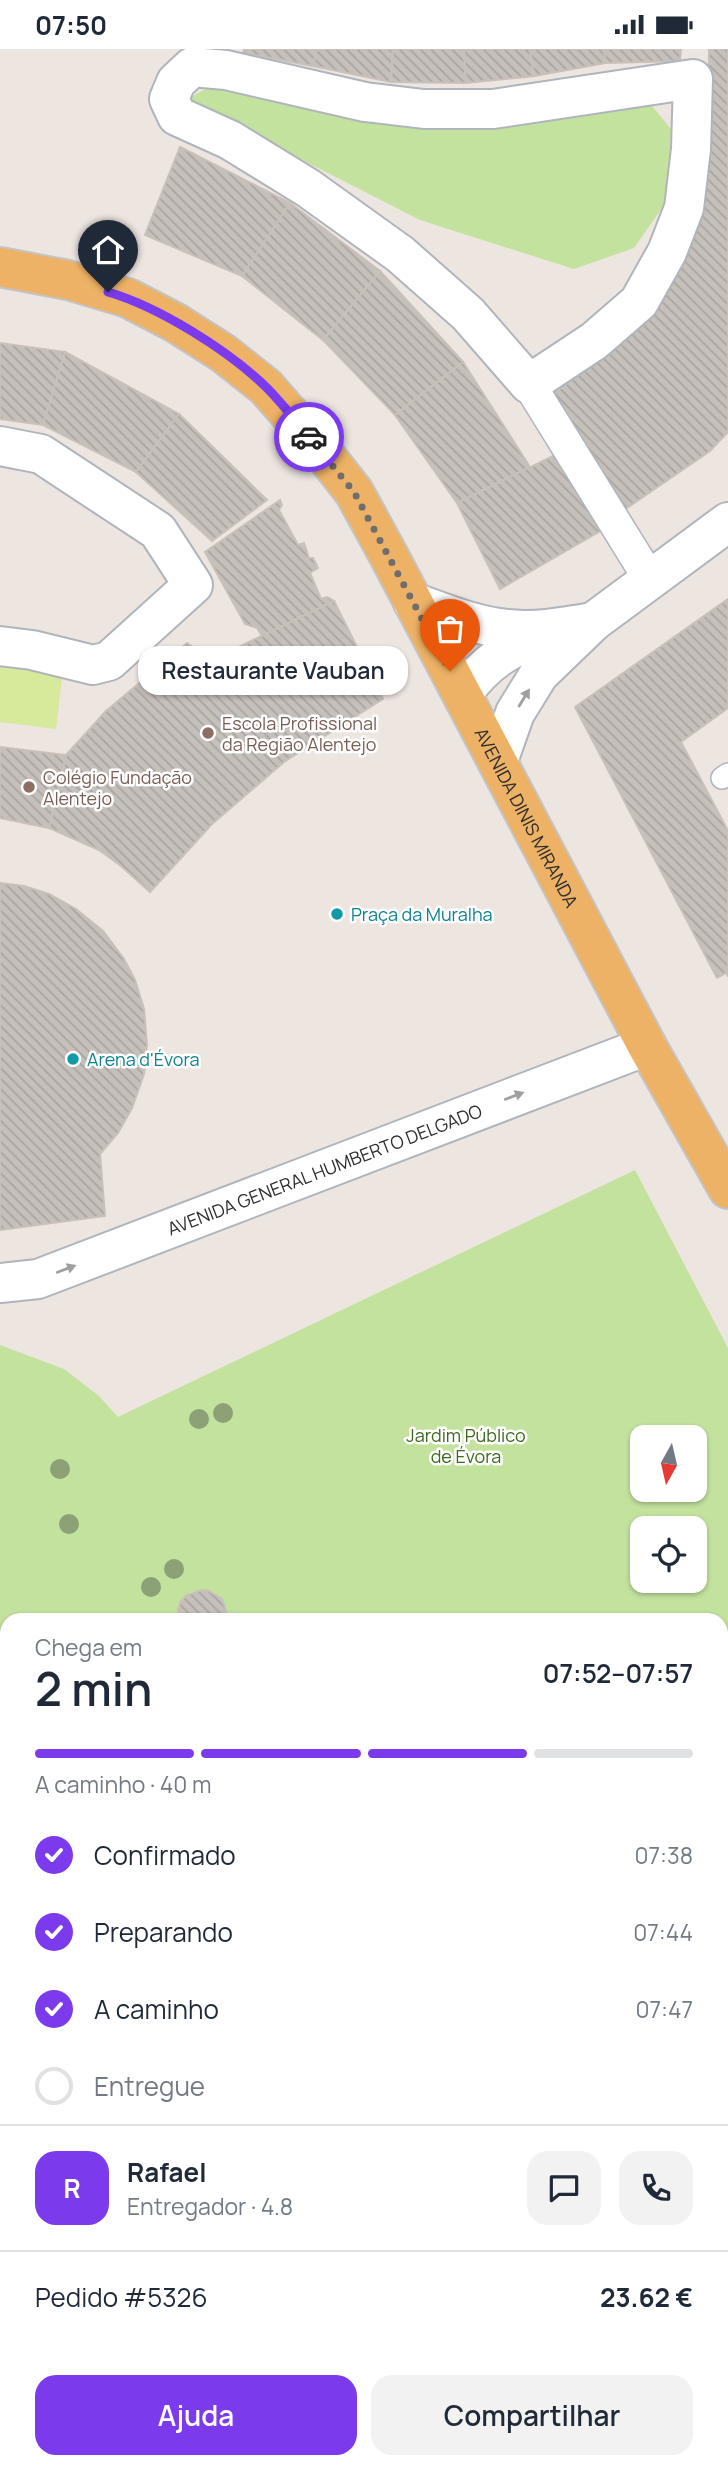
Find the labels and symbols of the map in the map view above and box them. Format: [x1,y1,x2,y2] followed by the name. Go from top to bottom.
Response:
[78,220,138,292] pin
[274,402,344,472] courier
[420,599,480,671] pin
[139,647,408,695] callout: Restaurante Vauban
[518,689,530,708] one-way arrow
[222,711,377,756] place label: Escola Profissional da Região Alentejo
[470,723,584,912] street label: AVENIDA DINIS MIRANDA
[200,725,216,741] marker: Escola Profissional da Região Alentejo
[43,765,192,810] place label: Colégio Fundação Alentejo
[21,779,37,795] marker: Colégio Fundação Alentejo
[351,902,493,926] place label: Praça da Muralha
[329,906,345,922] marker: Praça da Muralha
[87,1047,200,1071] place label: Arena d'Évora
[65,1051,81,1067] marker: Arena d'Évora
[504,1091,525,1102] one-way arrow
[164,1098,485,1240] street label: AVENIDA GENERAL HUMBERTO DELGADO
[56,1263,77,1274] one-way arrow
[406,1423,526,1468] park label: Jardim Público de Évora
[630,1425,707,1501] north arrow

